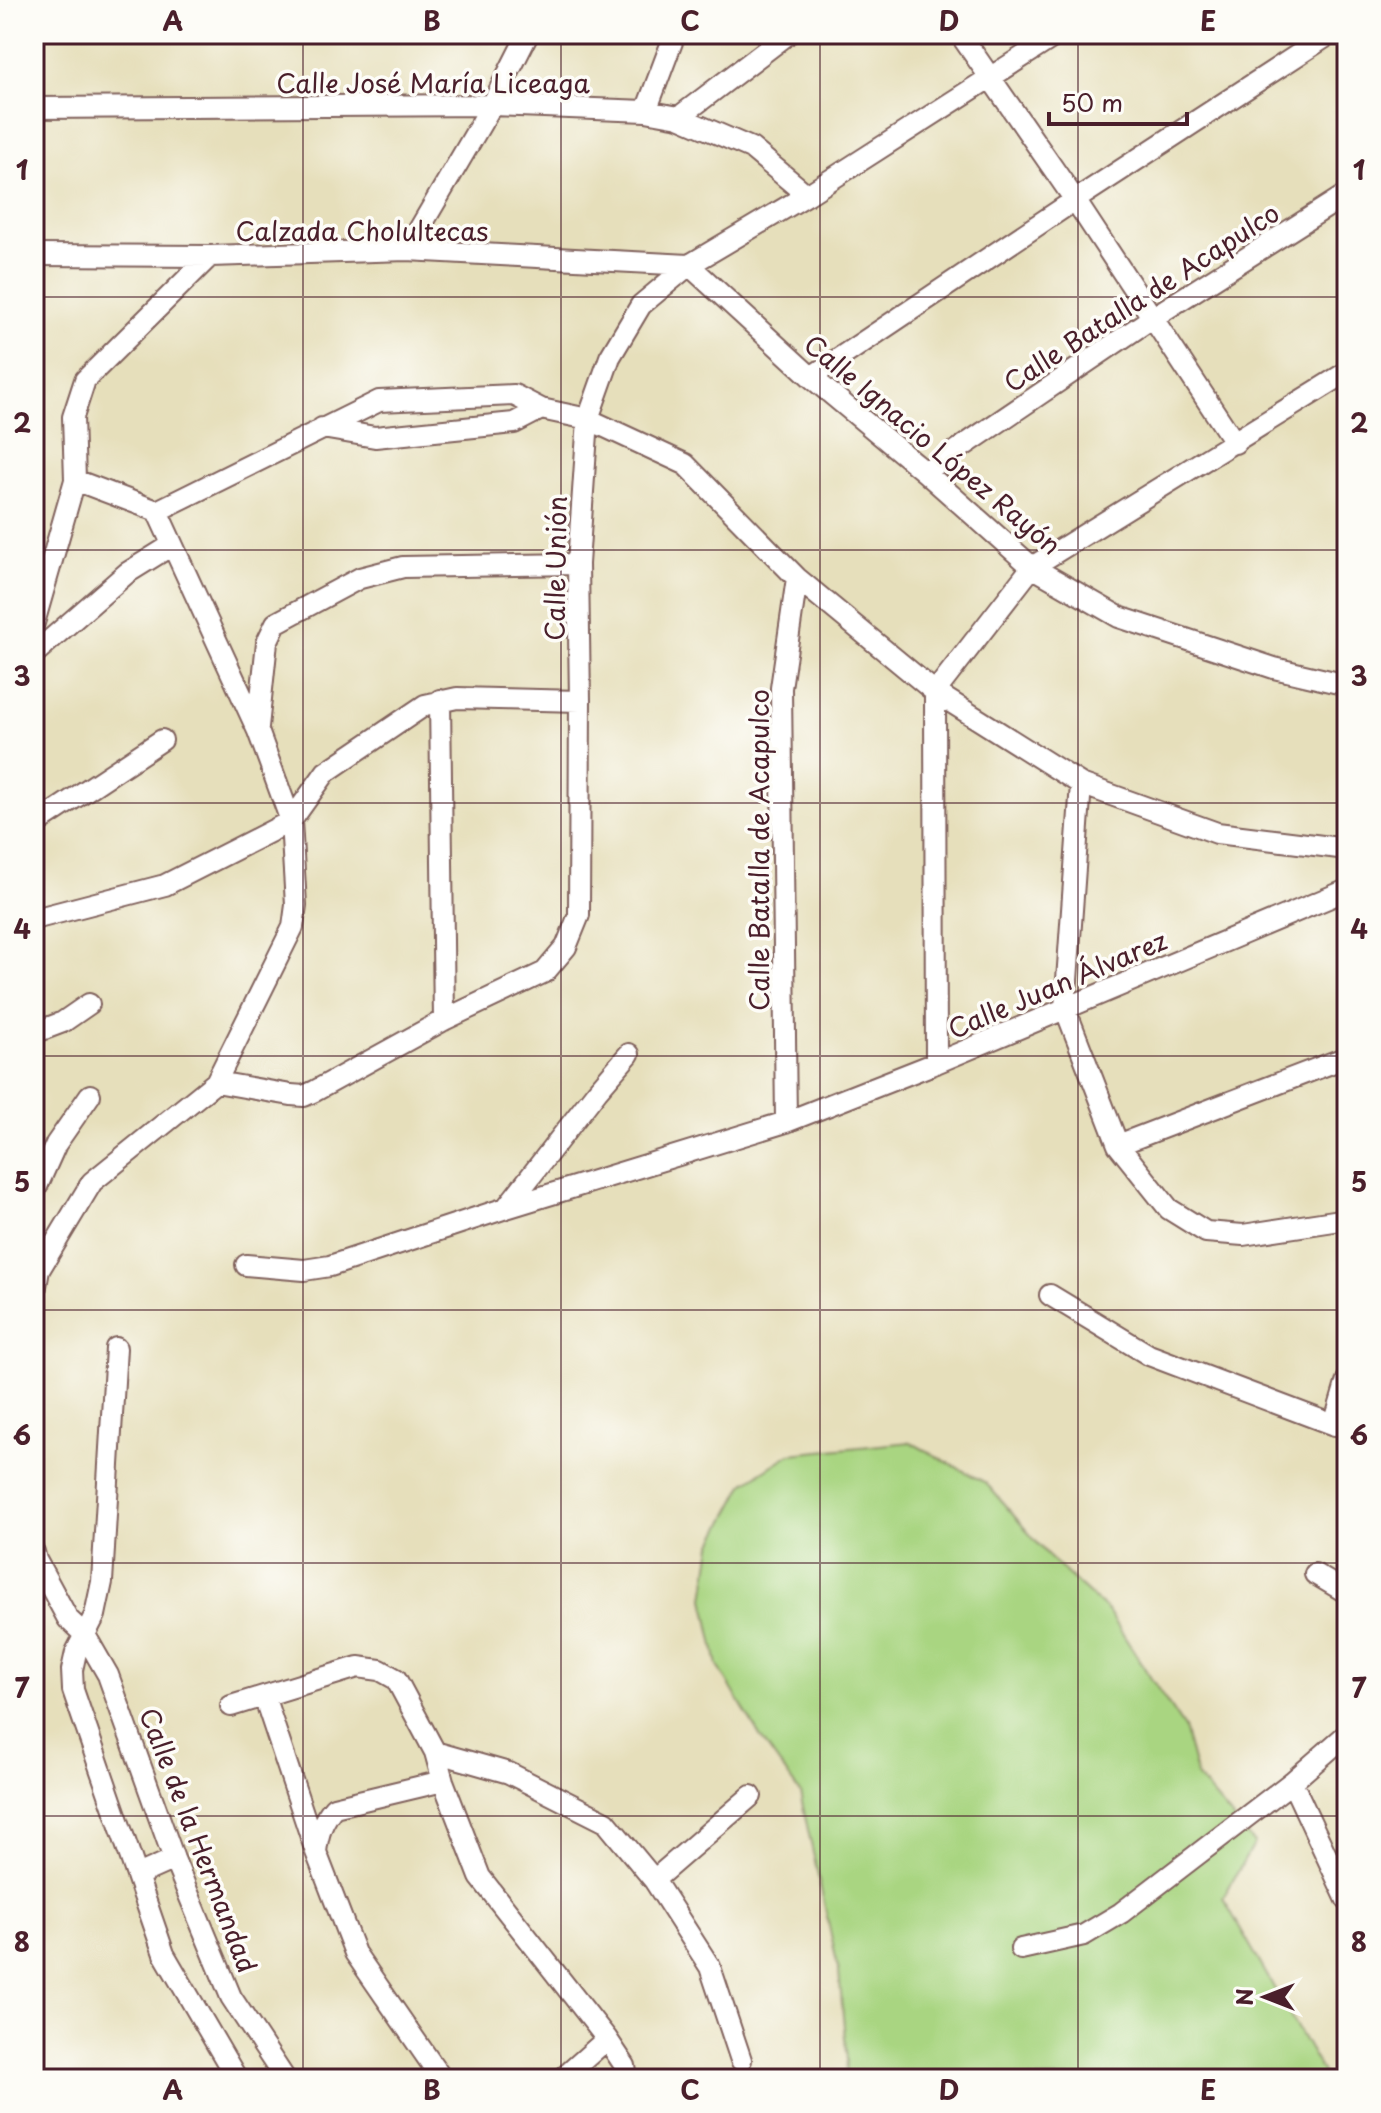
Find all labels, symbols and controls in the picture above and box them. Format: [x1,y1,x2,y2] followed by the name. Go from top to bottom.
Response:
[163,1,183,40] text: A
[423,1,441,40] text: B
[680,1,700,40] text: C
[939,1,959,40] text: D
[1200,1,1216,40] text: E
[276,63,590,102] street label: Calle José María Liceaga
[1049,76,1187,126] scale bar
[1061,84,1123,120] text: 50 m
[16,150,28,189] text: 1
[1353,150,1365,189] text: 1
[995,193,1287,401] street label: Calle Batalla de Acapulco
[236,211,488,250] street label: Calzada Cholultecas
[796,325,1070,563] street label: Calle Ignacio López Rayón
[13,403,31,442] text: 2
[1350,403,1368,442] text: 2
[534,495,576,641] street label: Calle Unión
[13,656,31,695] text: 3
[1350,656,1368,695] text: 3
[739,689,778,1011] street label: Calle Batalla de Acapulco
[13,909,31,948] text: 4
[1350,909,1368,948] text: 4
[941,920,1173,1048] street label: Calle Juan Álvarez
[14,1162,30,1201] text: 5
[1351,1162,1367,1201] text: 5
[13,1415,31,1454] text: 6
[1350,1415,1368,1454] text: 6
[15,1668,30,1707] text: 7
[1352,1668,1367,1707] text: 7
[130,1702,268,1978] street label: Calle de la Hermandad
[14,1922,30,1961] text: 8
[1351,1922,1367,1961] text: 8
[1225,1957,1305,2037] north arrow
[1227,1988,1260,2006] text: N
[163,2070,183,2109] text: A
[423,2070,441,2109] text: B
[680,2070,700,2109] text: C
[939,2070,959,2109] text: D
[1200,2070,1216,2109] text: E

